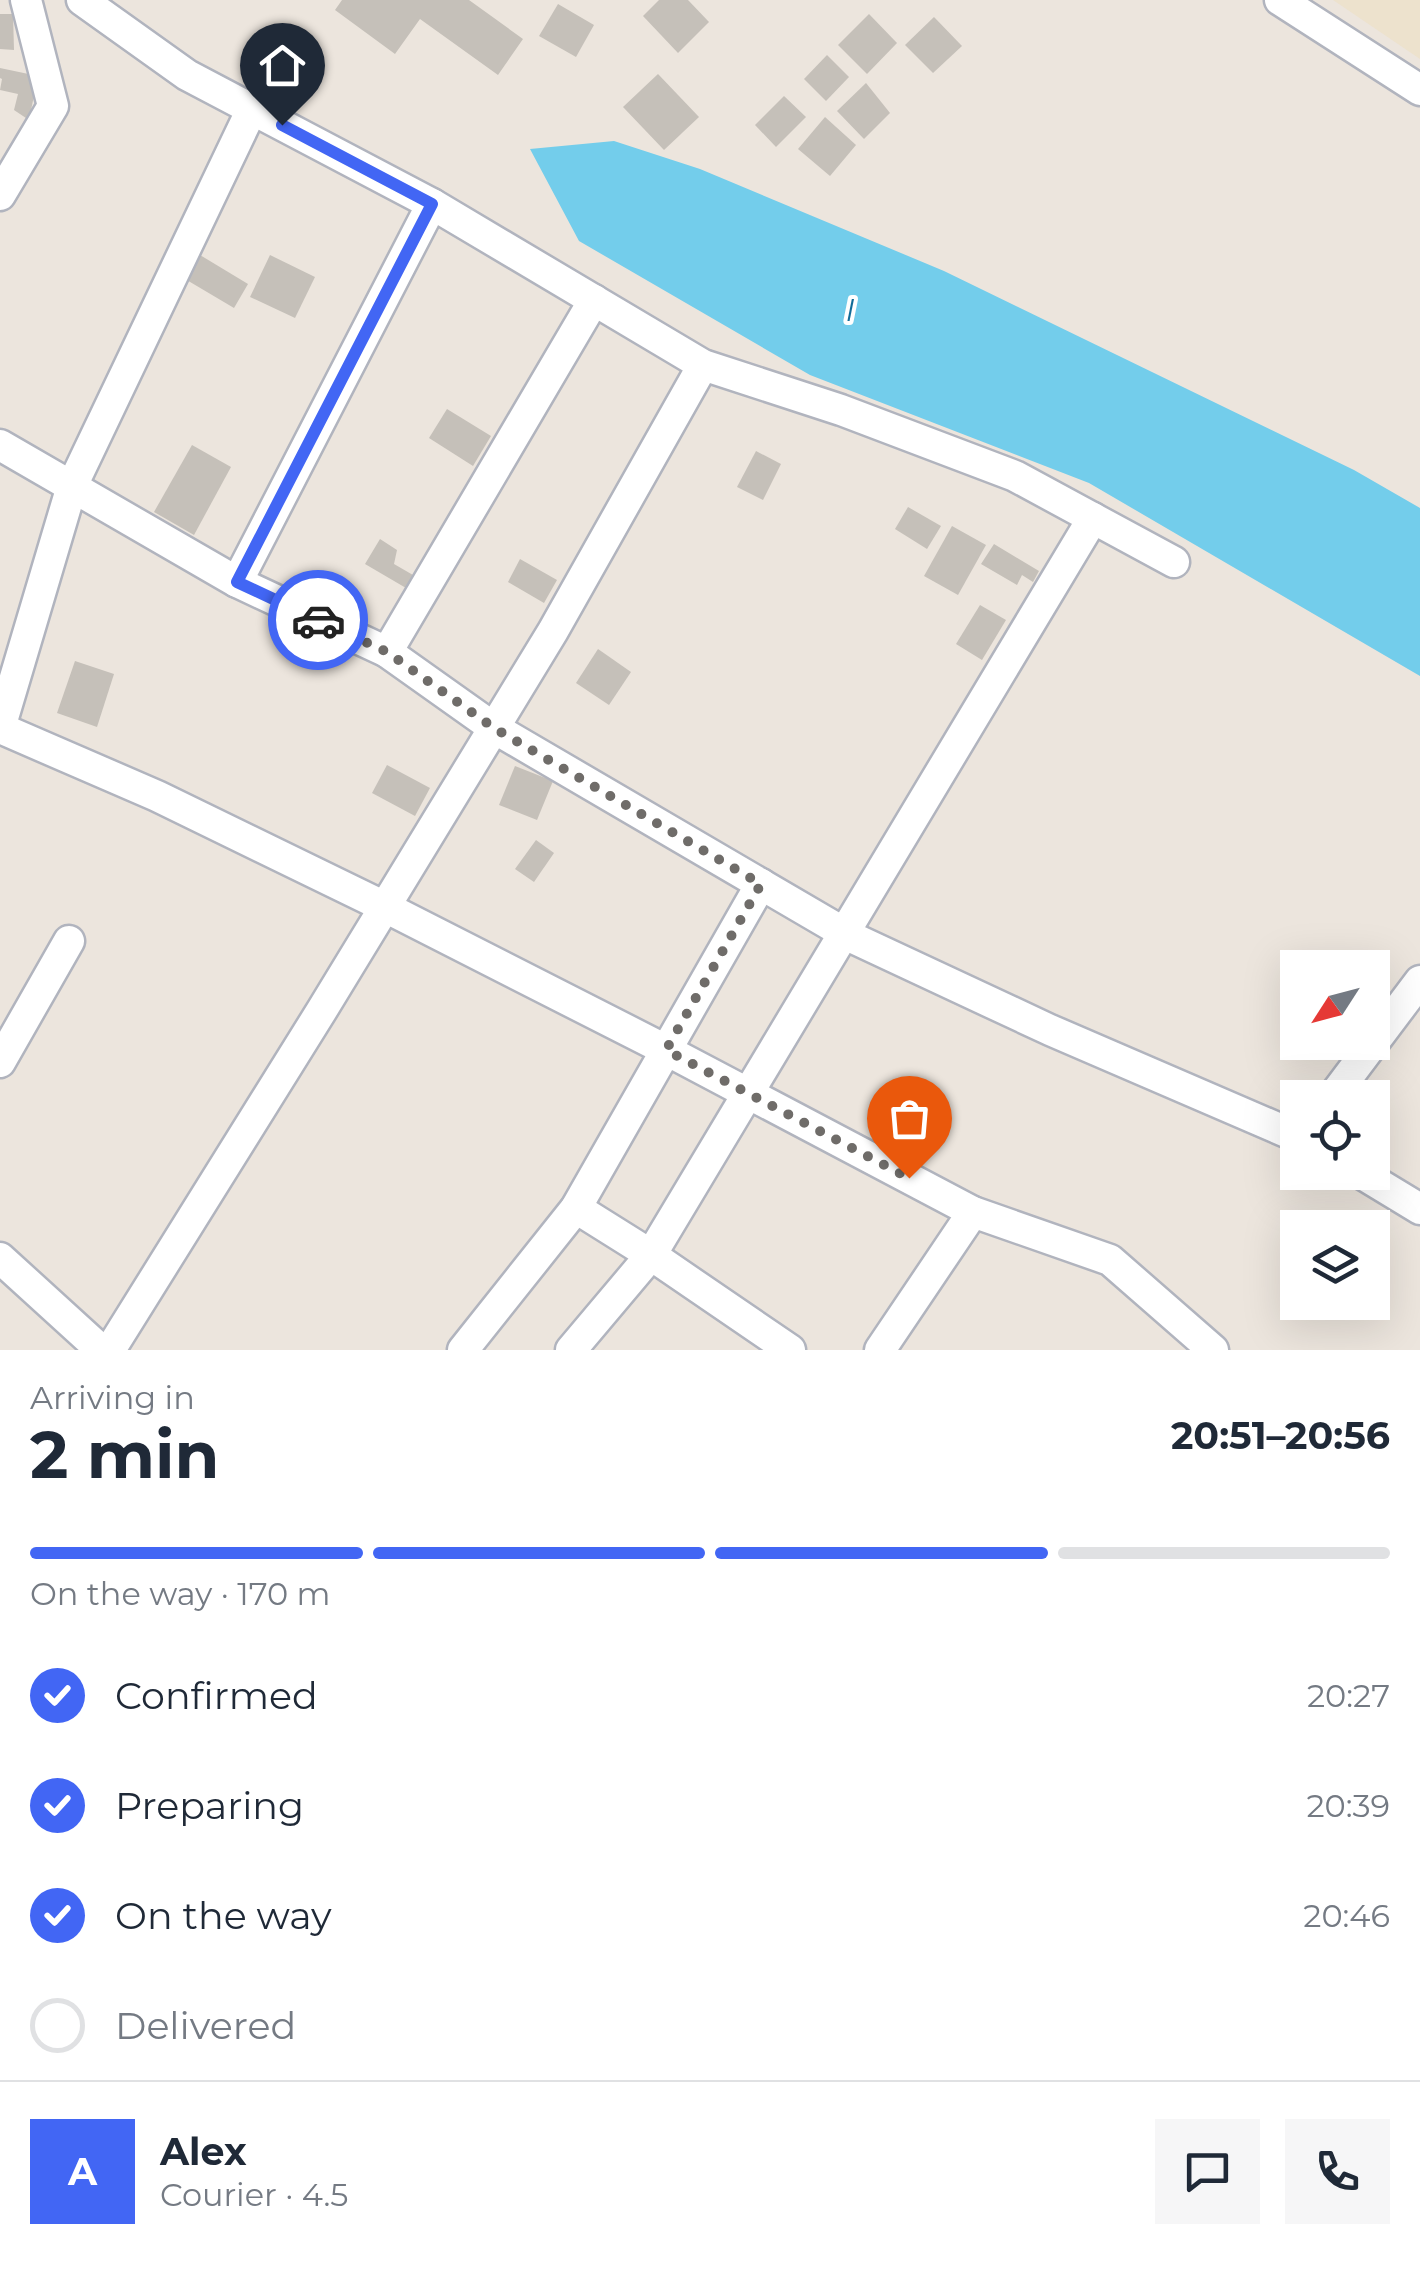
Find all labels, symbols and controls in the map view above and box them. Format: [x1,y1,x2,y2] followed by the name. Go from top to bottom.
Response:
[240,23,325,126] pin
[255,38,310,93] icon: home
[846,292,854,329] water label: l
[268,570,368,670] courier
[291,593,346,648] icon: car
[1280,950,1390,1060] north arrow
[1280,950,1390,1320] map controls
[867,1076,952,1179] pin
[1280,1080,1390,1190] button: locate
[882,1091,937,1146] icon: bag
[1280,1210,1390,1320] button: layers
[30,1378,195,1417] text: Arriving in
[1171,1412,1390,1459] text: 20:51–20:56
[30,1415,219,1494] text: 2 min
[30,1574,330,1613] text: On the way · 170 m
[30,1668,85,1723] icon: check
[115,1672,318,1719] text: Confirmed
[1307,1676,1390,1715] text: 20:27
[30,1778,85,1833] icon: check
[115,1782,304,1829] text: Preparing
[1306,1786,1390,1825] text: 20:39
[30,1888,85,1943] icon: check
[115,1892,332,1939] text: On the way
[1303,1896,1390,1935] text: 20:46
[115,2002,296,2049] text: Delivered
[1155,2119,1260,2224] button: chat
[1285,2119,1390,2224] button: phone
[160,2128,247,2175] text: Alex
[68,2148,97,2195] text: A
[160,2175,348,2214] text: Courier · 4.5

